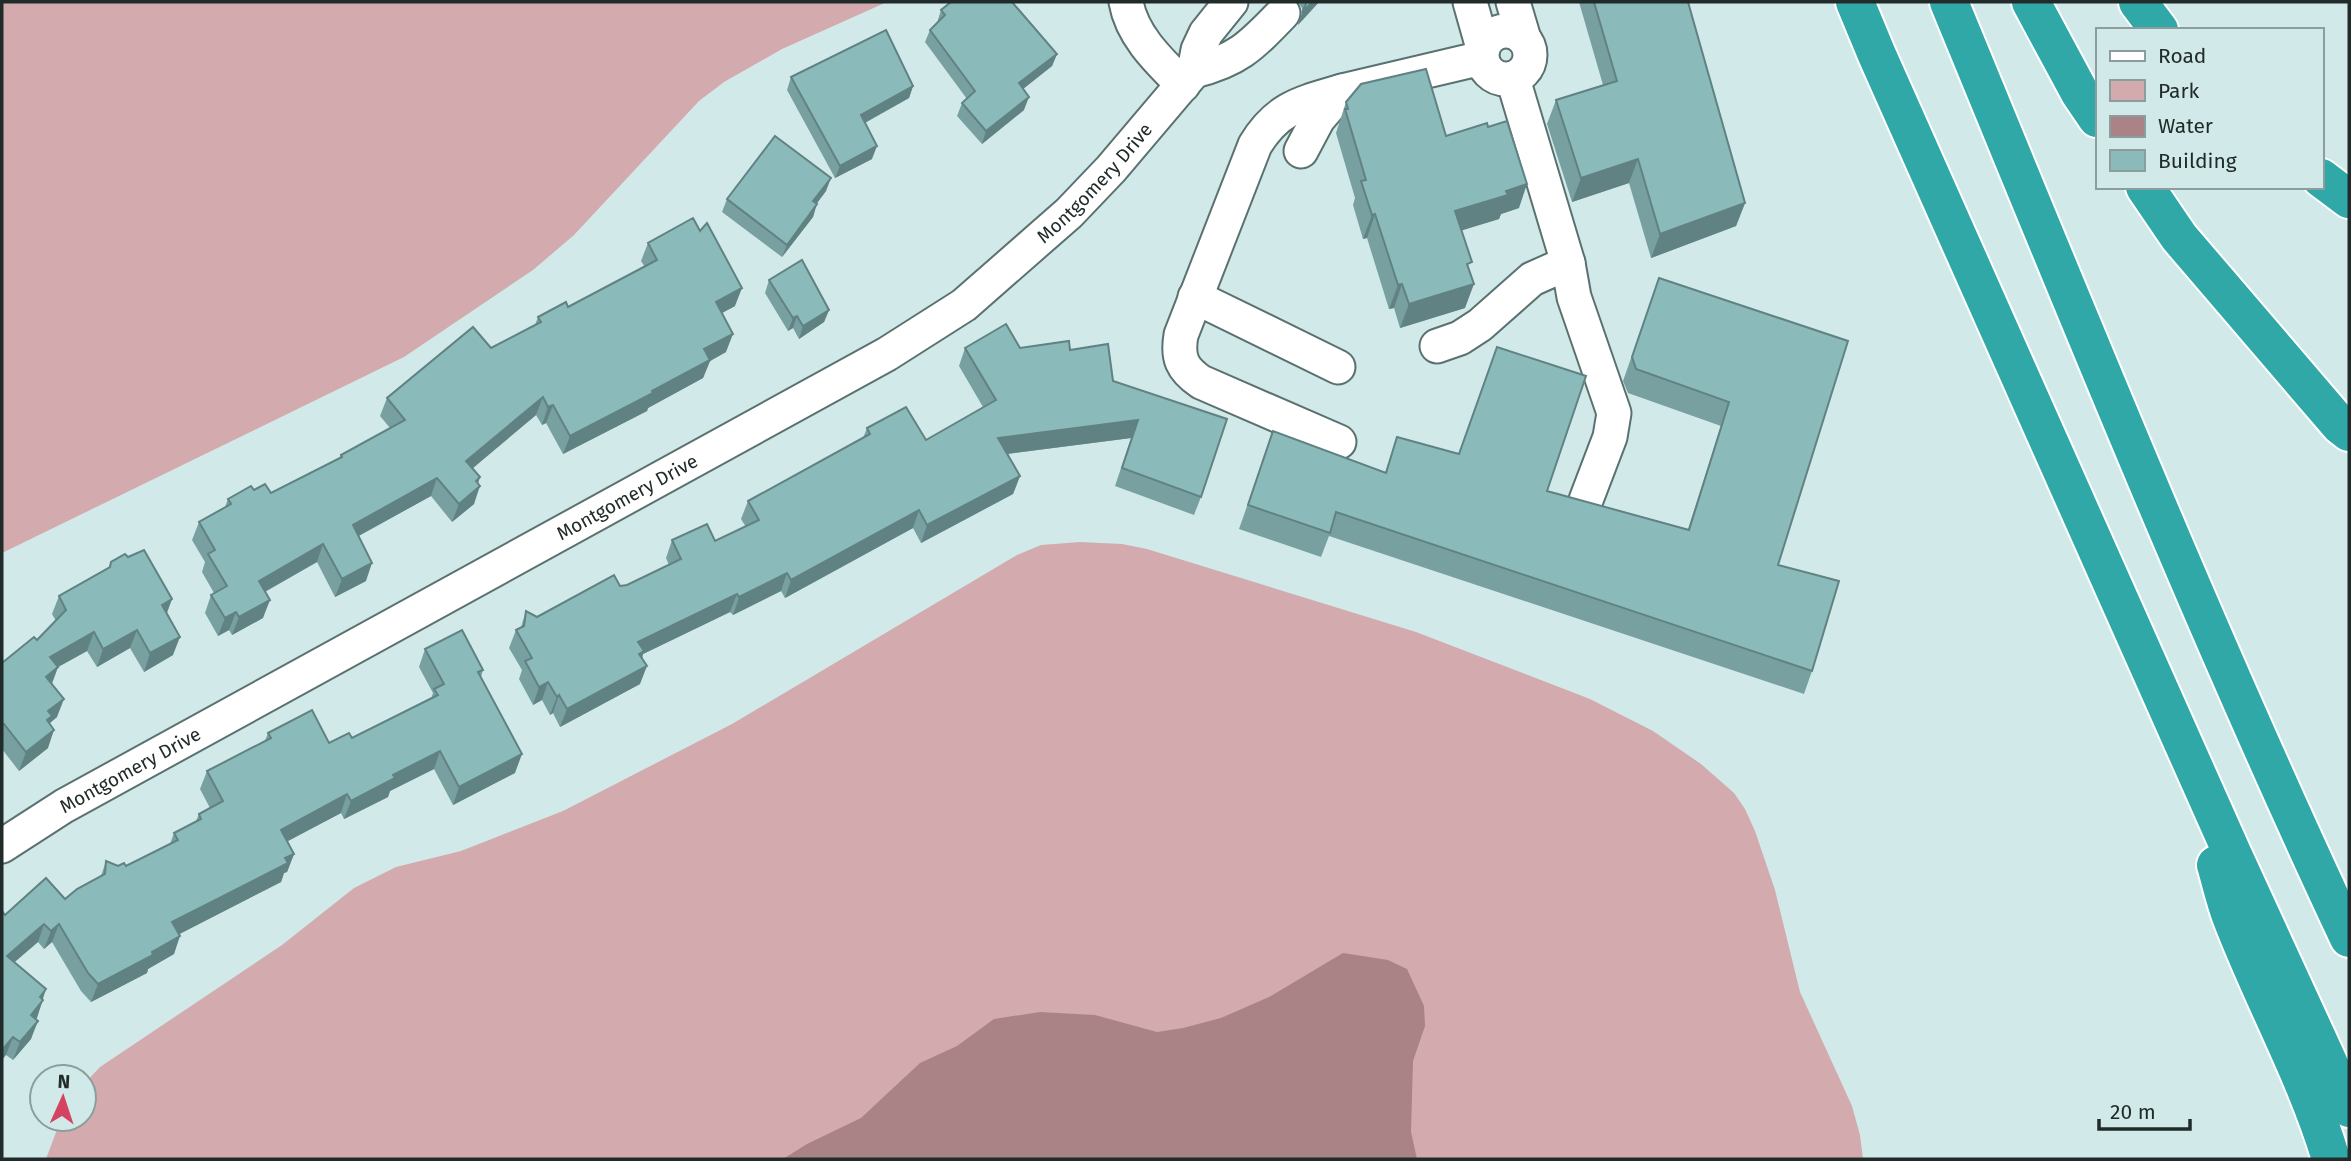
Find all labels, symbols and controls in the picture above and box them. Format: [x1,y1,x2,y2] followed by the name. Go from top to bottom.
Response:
[2096,28,2323,189] legend
[2158,43,2206,69] text: Road
[2158,78,2200,104] text: Park
[2158,113,2213,139] text: Water
[1032,118,1157,248] street label: Montgomery Drive
[2158,148,2237,174] text: Building
[552,449,701,545] street label: Montgomery Drive
[55,722,204,818] street label: Montgomery Drive
[28,1063,98,1133] north arrow
[57,1070,71,1093] text: N
[2099,1088,2190,1132] scale bar
[2110,1099,2156,1125] text: 20 m

